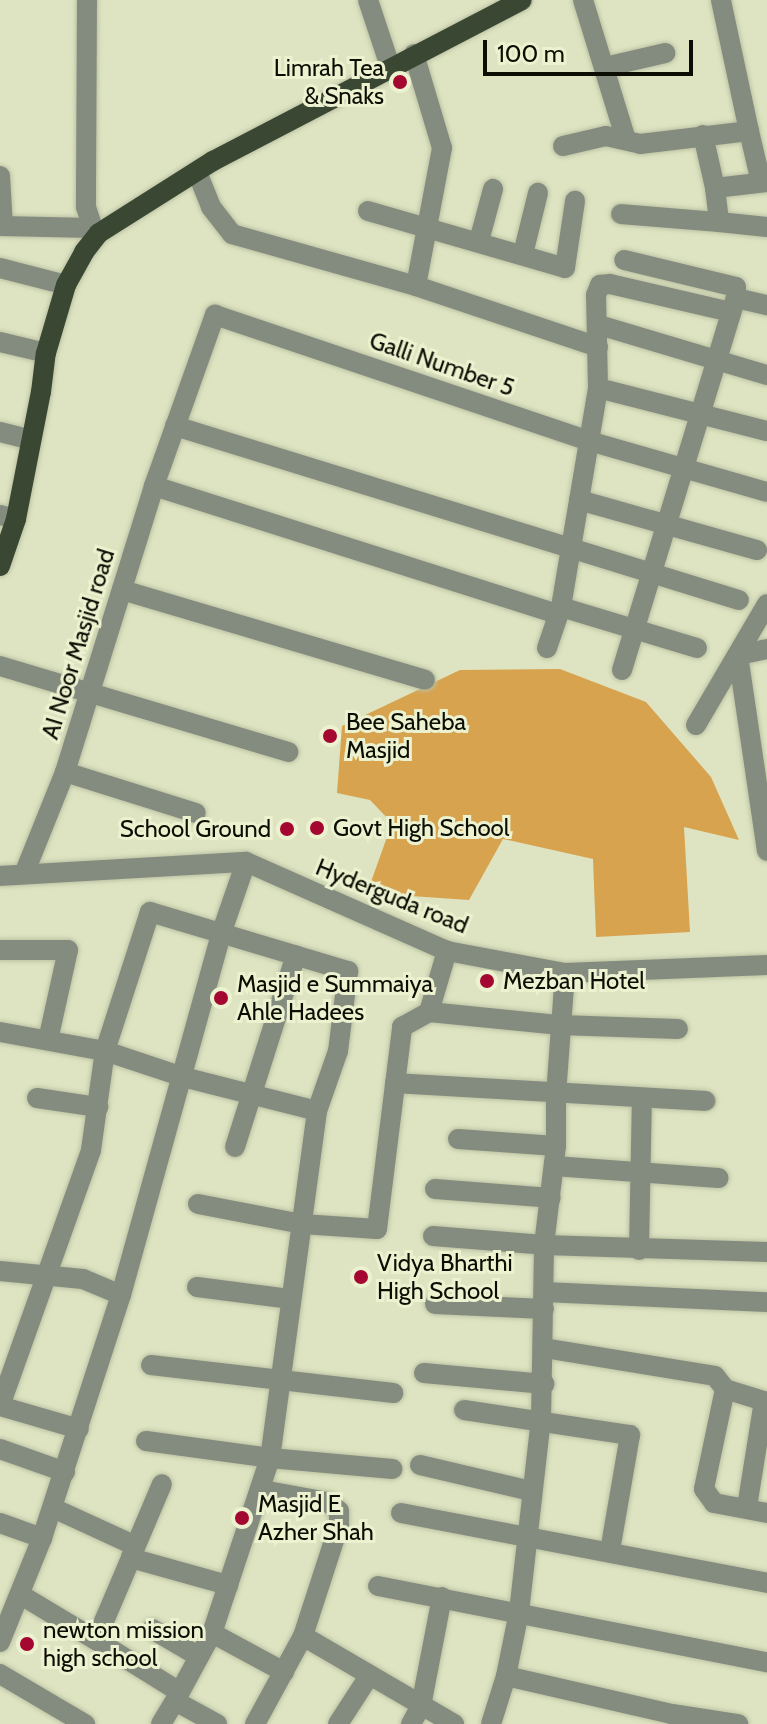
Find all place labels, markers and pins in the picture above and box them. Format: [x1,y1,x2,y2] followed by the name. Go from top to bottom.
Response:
[274,54,384,110] place label: Limrah Tea & Snaks
[391,73,409,91] marker: Limrah Tea & Snaks
[346,708,466,764] place label: Bee Saheba Masjid
[321,727,339,745] marker: Bee Saheba Masjid
[333,814,509,842] place label: Govt High School
[120,815,271,843] place label: School Ground
[308,819,326,837] marker: Govt High School
[278,820,296,838] marker: School Ground
[503,967,645,995] place label: Mezban Hotel
[237,970,433,1026] place label: Masjid e Summaiya Ahle Hadees
[478,972,496,990] marker: Mezban Hotel
[212,989,230,1007] marker: Masjid e Summaiya Ahle Hadees
[377,1249,512,1305] place label: Vidya Bharthi High School
[352,1268,370,1286] marker: Vidya Bharthi High School
[258,1490,374,1546] place label: Masjid E Azher Shah
[233,1509,251,1527] marker: Masjid E Azher Shah
[43,1616,204,1672] place label: newton mission high school
[18,1635,36,1653] marker: newton mission high school

